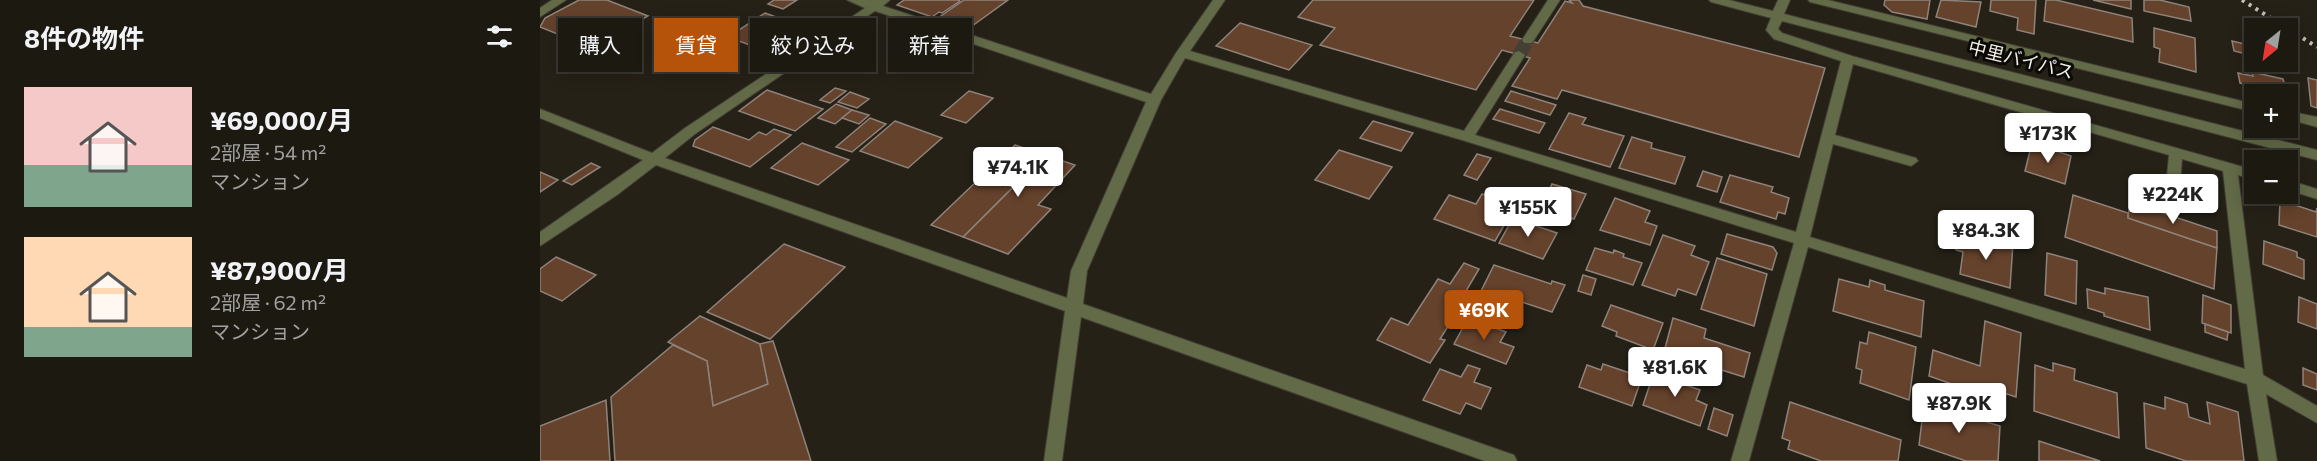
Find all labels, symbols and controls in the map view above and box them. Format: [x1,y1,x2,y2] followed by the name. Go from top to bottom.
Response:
[558,18,642,72] chip: 購入
[654,18,738,72] chip: 賃貸
[750,18,876,72] chip: 絞り込み
[888,18,972,72] chip: 新着
[2244,18,2298,72] north arrow
[2244,18,2298,204] map controls
[483,20,516,53] icon: filters
[24,22,144,53] text: 8件の物件
[1966,35,2076,83] street label: 中里バイパス
[2244,84,2298,138] button: +
[210,104,353,135] text: ¥69,000/月
[72,111,144,183] icon: home
[2006,113,2090,164] pin: ¥173K
[2019,120,2077,144] text: ¥173K
[210,140,326,164] text: 2部屋 · 54 m²
[969,147,1067,198] pin: ¥74.1K
[2244,150,2298,204] button: −
[987,154,1049,178] text: ¥74.1K
[210,169,310,193] text: マンション
[2131,174,2215,225] pin: ¥224K
[2142,181,2204,205] text: ¥224K
[1486,187,1570,238] pin: ¥155K
[1498,194,1558,218] text: ¥155K
[1937,210,2035,261] pin: ¥84.3K
[1952,217,2020,241] text: ¥84.3K
[210,254,349,285] text: ¥87,900/月
[72,261,144,333] icon: home
[210,290,326,314] text: 2部屋 · 62 m²
[1448,290,1520,341] pin: ¥69K
[1458,297,1510,321] text: ¥69K
[210,319,310,343] text: マンション
[1626,347,1724,398] pin: ¥81.6K
[1642,354,1708,378] text: ¥81.6K
[1910,383,2008,434] pin: ¥87.9K
[1926,390,1992,414] text: ¥87.9K

